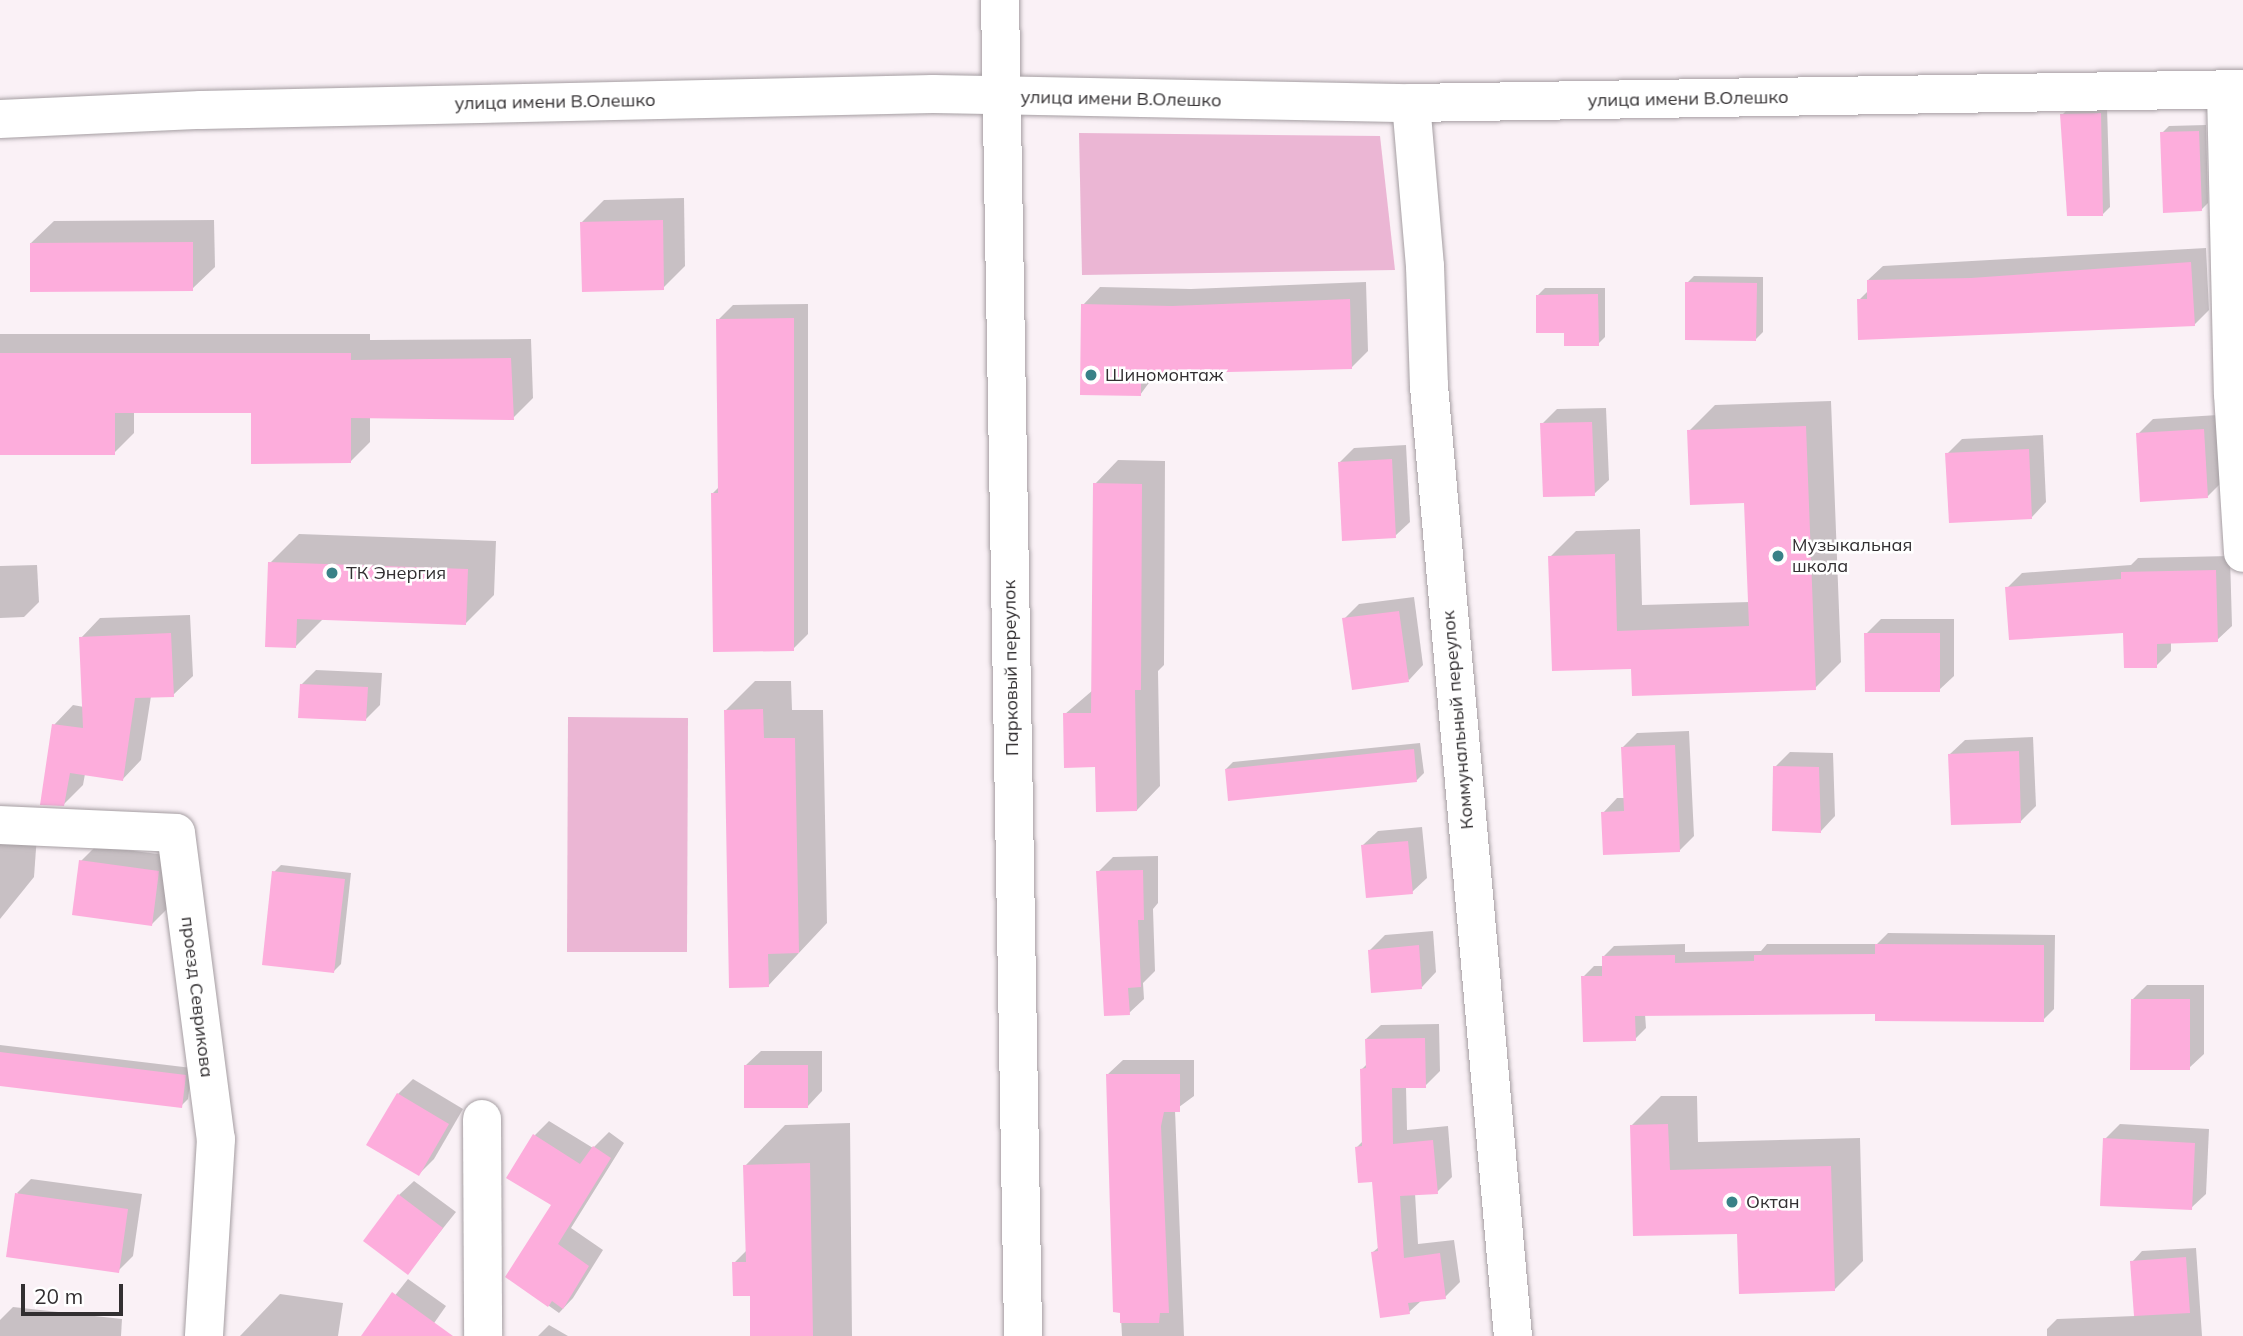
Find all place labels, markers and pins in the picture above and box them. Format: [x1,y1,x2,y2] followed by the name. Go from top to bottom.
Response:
[1105,364,1223,386] place label: Шиномонтаж
[1083,367,1099,383] marker: Шиномонтаж
[1792,535,1912,578] place label: Музыкальная школа
[1770,548,1786,564] marker: Музыкальная школа
[346,562,446,584] place label: ТК Энергия
[324,565,340,581] marker: ТК Энергия
[1746,1191,1800,1213] place label: Октан
[1724,1194,1740,1210] marker: Октан

